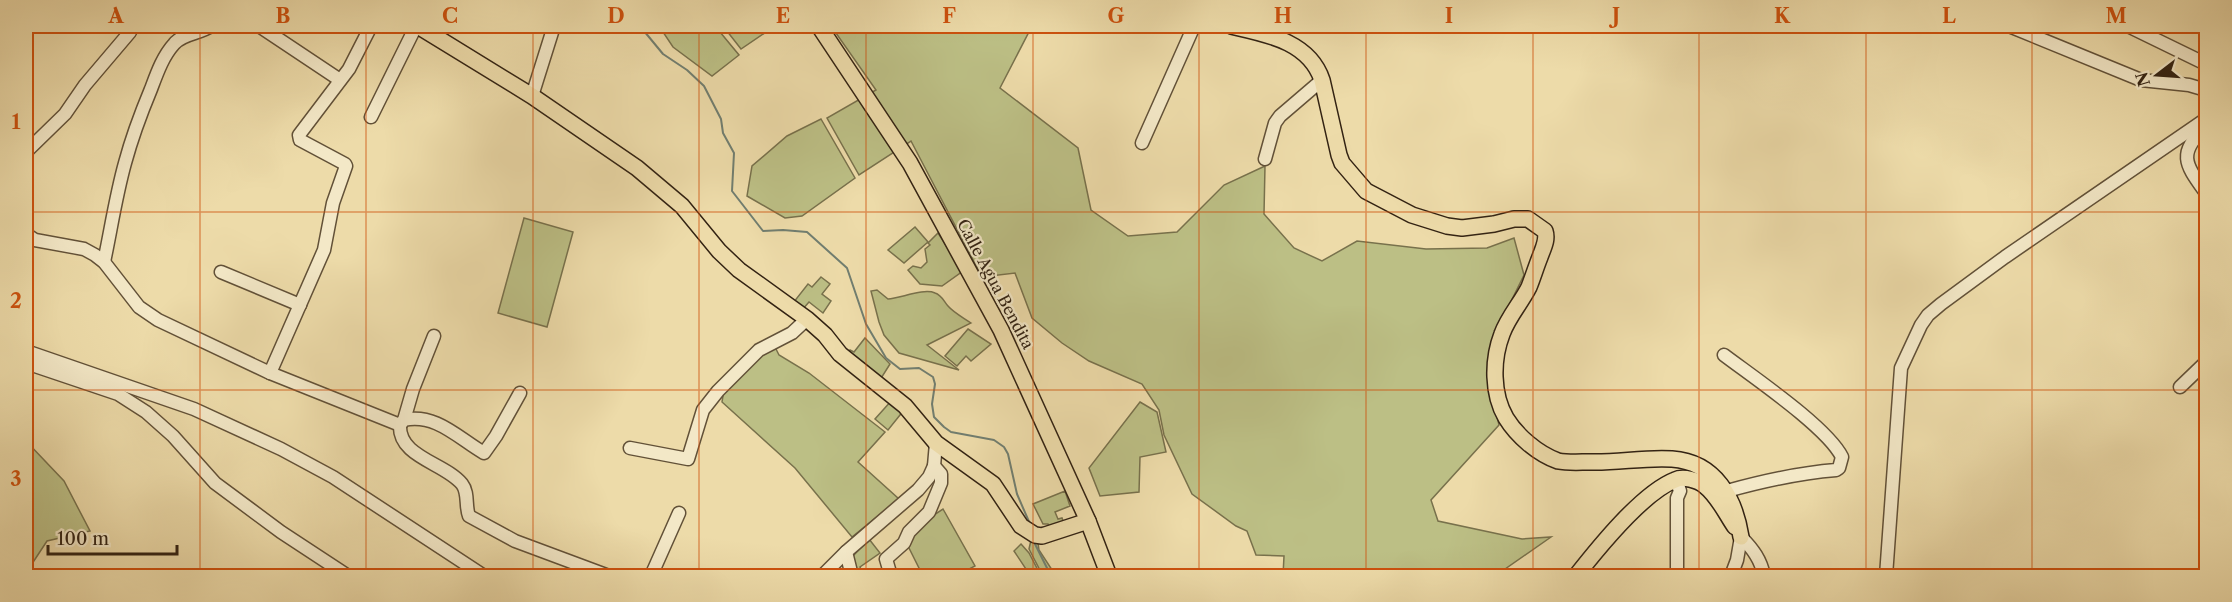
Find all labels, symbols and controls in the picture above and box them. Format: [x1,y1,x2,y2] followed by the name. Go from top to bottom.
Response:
[107,4,124,28] text: A
[276,4,291,28] text: B
[442,4,458,28] text: C
[607,4,625,28] text: D
[776,4,790,28] text: E
[942,4,956,28] text: F
[1108,4,1125,28] text: G
[1274,4,1292,28] text: H
[1445,4,1453,28] text: I
[1608,4,1620,28] text: J
[1774,4,1791,28] text: K
[1942,4,1956,28] text: L
[2105,4,2127,28] text: M
[2127,45,2187,105] north arrow
[2131,70,2154,89] text: N
[12,110,21,134] text: 1
[953,216,1039,353] street label: Calle Agua Bendita
[10,289,22,313] text: 2
[10,467,22,491] text: 3
[48,518,177,556] scale bar
[57,528,109,550] text: 100 m

